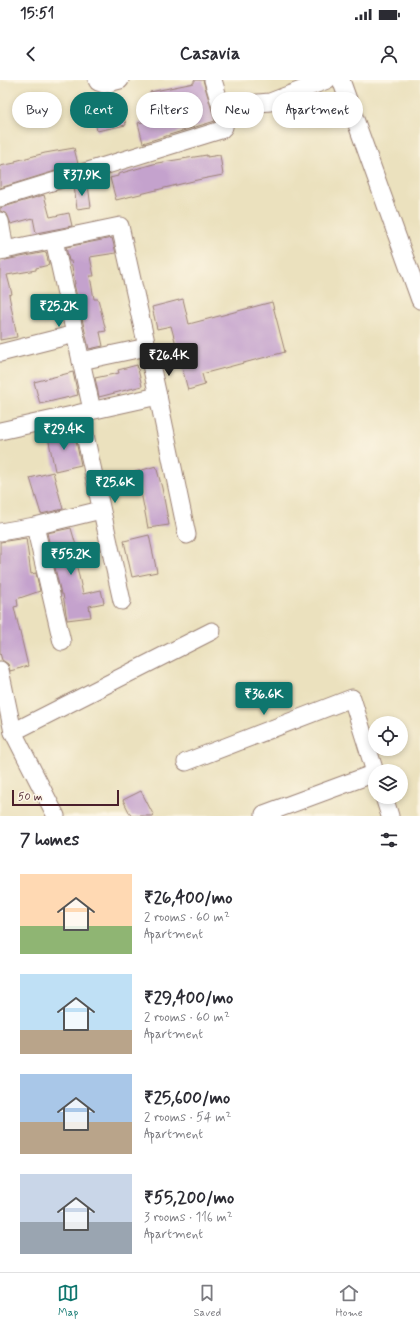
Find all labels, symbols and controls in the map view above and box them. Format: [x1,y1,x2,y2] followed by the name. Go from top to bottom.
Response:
[20,4,54,24] text: 15:51
[180,42,240,66] text: Casavia
[20,43,42,65] icon: back
[378,43,400,65] icon: person
[12,92,62,128] chip: Buy
[70,92,128,128] chip: Rent
[136,92,203,128] chip: Filters
[211,92,264,128] chip: New
[272,92,363,128] chip: Apartment
[49,163,115,197] pin: ₹37.9K
[63,167,101,184] text: ₹37.9K
[26,294,92,328] pin: ₹25.2K
[40,298,78,315] text: ₹25.2K
[136,343,202,377] pin: ₹26.4K
[149,347,189,364] text: ₹26.4K
[31,417,97,451] pin: ₹29.4K
[44,421,85,438] text: ₹29.4K
[82,470,148,504] pin: ₹25.6K
[95,474,135,491] text: ₹25.6K
[38,542,104,576] pin: ₹55.2K
[51,546,91,563] text: ₹55.2K
[231,682,297,716] pin: ₹36.6K
[244,686,284,703] text: ₹36.6K
[368,716,408,804] map controls
[368,716,408,756] button: locate
[368,764,408,804] button: layers
[12,788,119,807] scale bar
[18,790,43,804] text: 50 m
[20,829,79,851] text: 7 homes
[378,829,400,851] icon: filters
[144,887,233,909] text: ₹26,400/mo
[52,890,100,938] icon: home
[144,909,230,926] text: 2 rooms · 60 m²
[144,926,203,943] text: Apartment
[144,987,233,1009] text: ₹29,400/mo
[52,990,100,1038] icon: home
[144,1009,230,1026] text: 2 rooms · 60 m²
[144,1026,203,1043] text: Apartment
[144,1087,230,1109] text: ₹25,600/mo
[52,1090,100,1138] icon: home
[144,1109,231,1126] text: 2 rooms · 54 m²
[144,1126,203,1143] text: Apartment
[144,1187,234,1209] text: ₹55,200/mo
[52,1190,100,1238] icon: home
[144,1209,233,1226] text: 3 rooms · 116 m²
[144,1226,203,1243] text: Apartment
[57,1282,79,1320] tab: Map
[193,1282,221,1320] tab: Saved
[336,1282,363,1320] tab: Home

